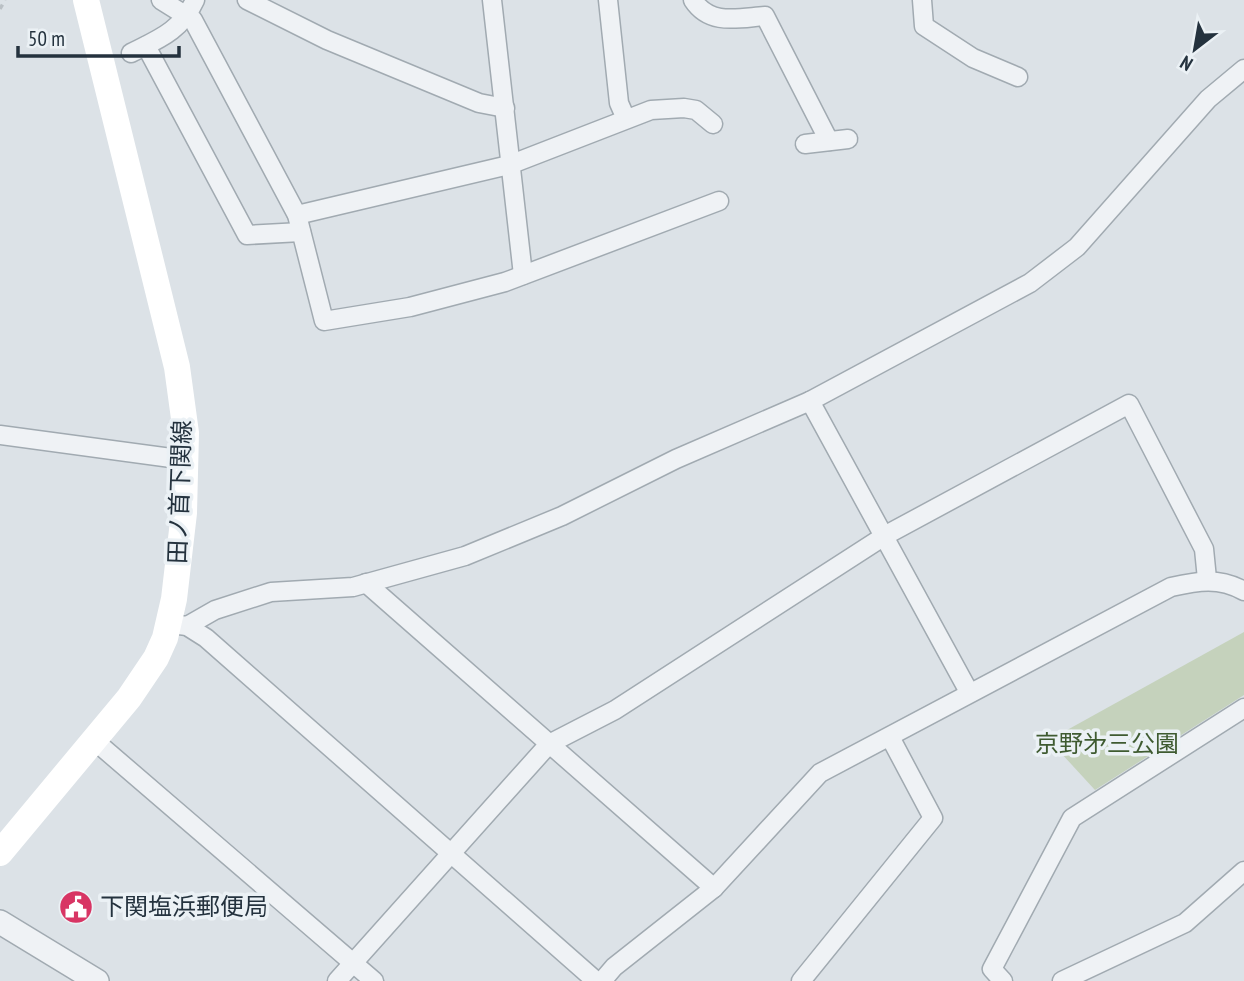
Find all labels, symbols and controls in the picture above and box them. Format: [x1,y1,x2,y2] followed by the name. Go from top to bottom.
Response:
[18,14,178,58] scale bar
[1160,14,1230,84] north arrow
[28,25,65,52] text: 50 m
[1176,51,1197,77] text: N
[161,419,198,564] street label: 田ノ首下関線
[1035,728,1179,759] park label: 京野㐧三公園
[57,888,95,926] public building icon: 下関塩浜郵便局
[100,891,268,922] place label: 下関塩浜郵便局

